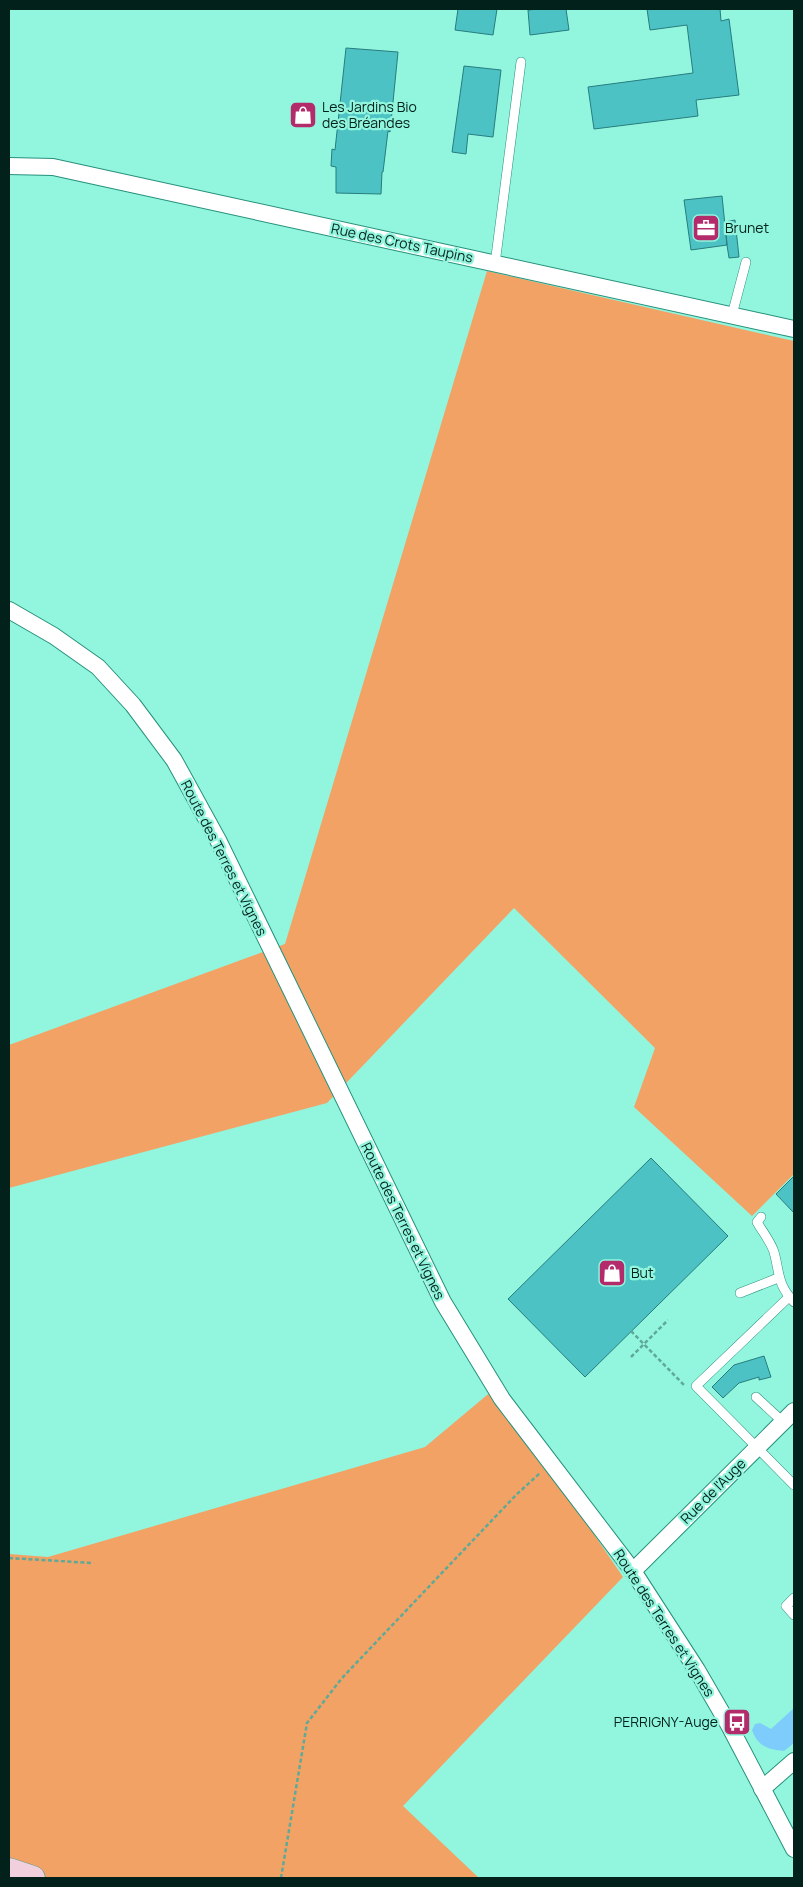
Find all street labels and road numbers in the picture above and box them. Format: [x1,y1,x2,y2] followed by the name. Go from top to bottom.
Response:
[330,218,475,267] street label: Rue des Crots Taupins
[177,777,272,939] street label: Route des Terres et Vignes
[357,1139,450,1302] street label: Route des Terres et Vignes
[676,1454,749,1527] street label: Rue de l'Auge
[610,1545,719,1700] street label: Route des Terres et Vignes

